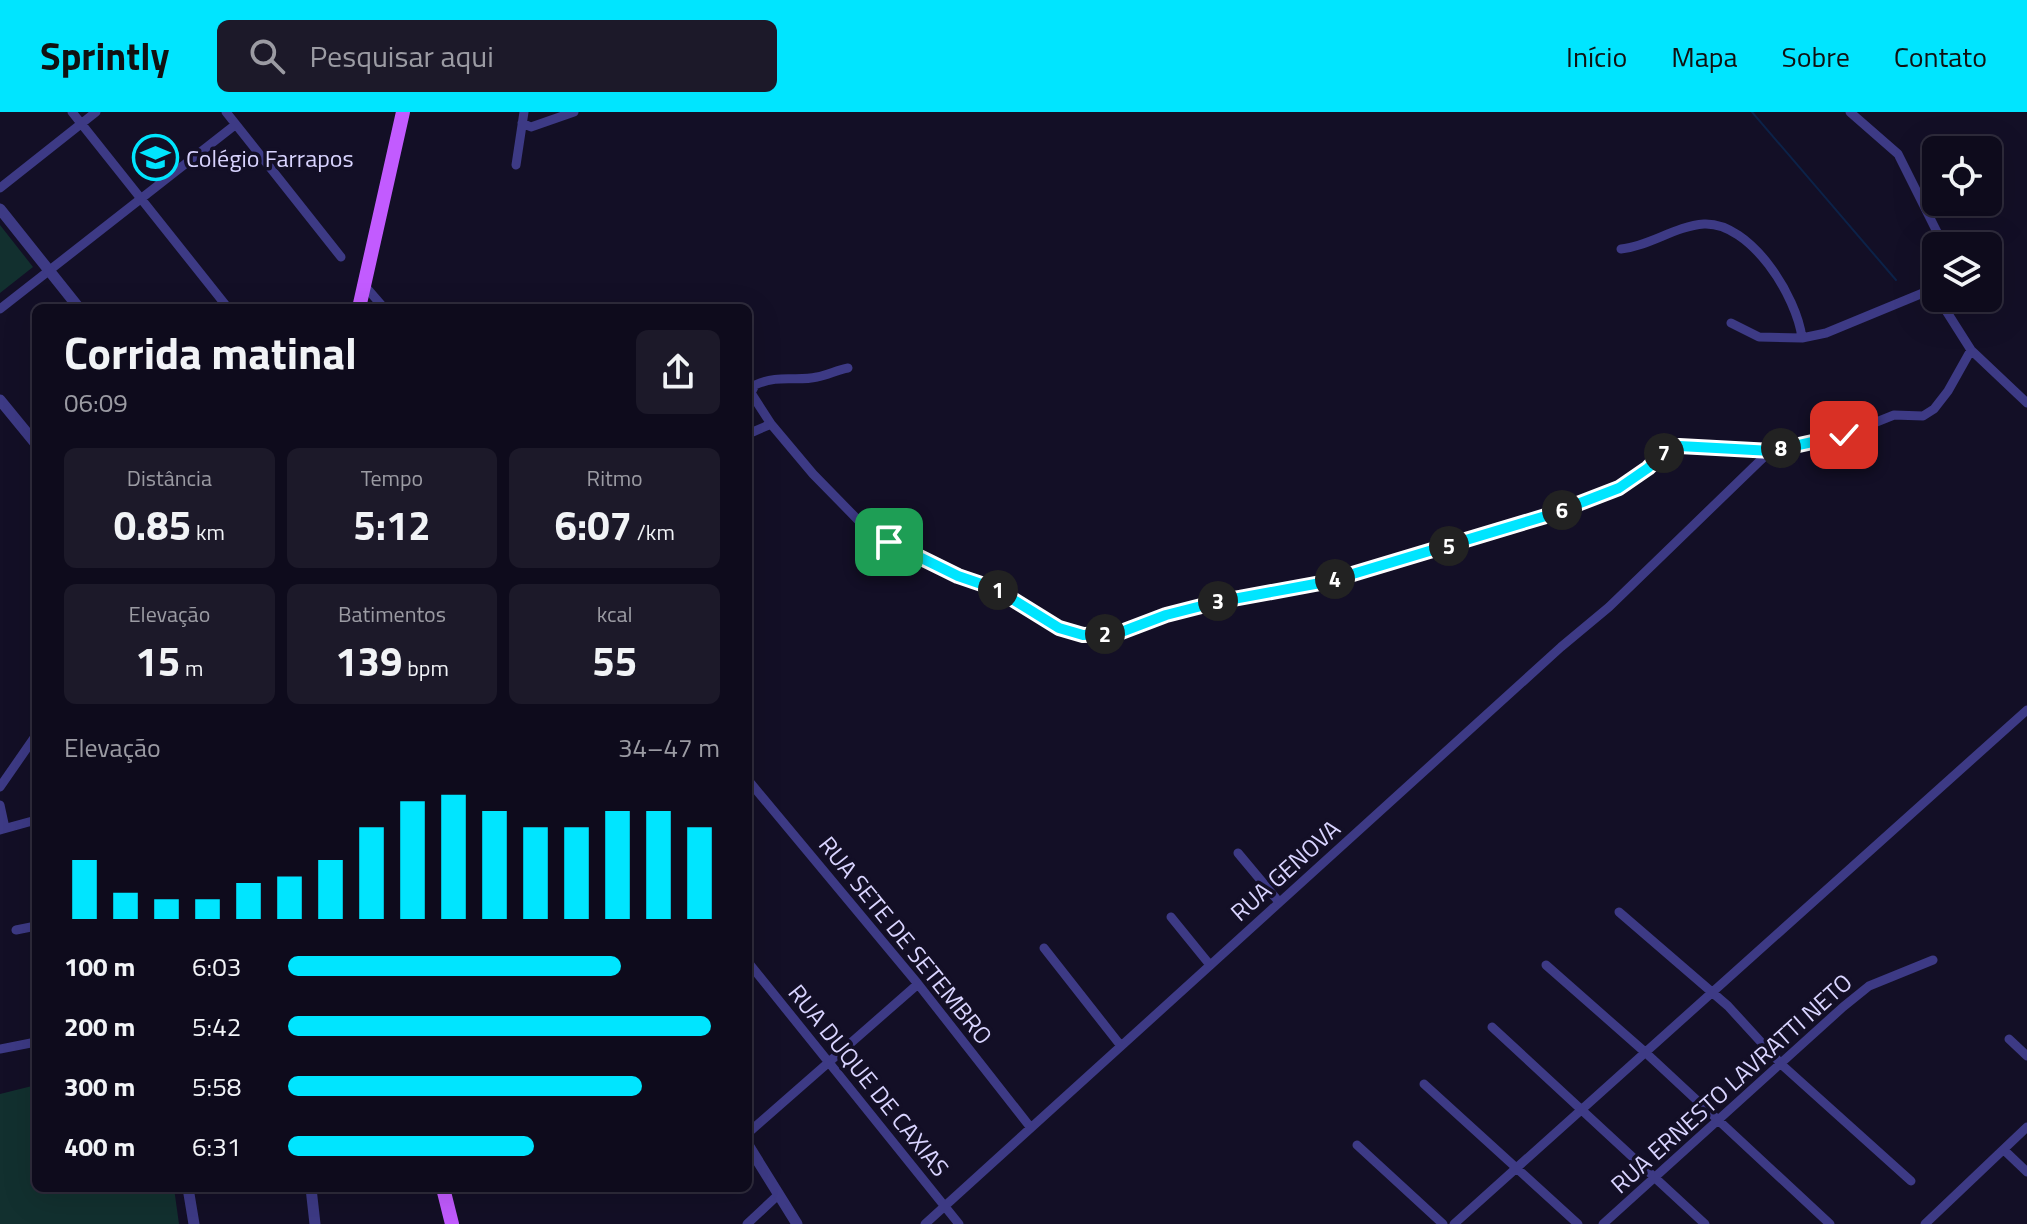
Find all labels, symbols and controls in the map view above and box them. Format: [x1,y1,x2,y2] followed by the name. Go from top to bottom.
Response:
[217,20,777,92] search box
[40,27,169,85] text: Sprintly
[309,33,494,79] text: Pesquisar aqui
[245,34,289,78] icon: search
[1566,35,1627,78] text: Início
[1671,35,1738,78] text: Mapa
[1782,35,1850,78] text: Sobre
[1894,35,1987,78] text: Contato
[131,134,179,182] school or university icon: Colégio Farrapos
[1922,136,2002,312] map controls
[1922,136,2002,216] button: locate
[186,140,354,176] place label: Colégio Farrapos
[1922,232,2002,312] button: layers
[64,319,357,386] text: Corrida matinal
[636,330,720,414] button: share
[64,383,128,422] text: 06:09
[1810,401,1878,469] pin
[1822,413,1866,457] icon: check
[1761,428,1801,468] pin: 8
[1775,431,1787,465] text: 8
[1644,433,1684,473] pin: 7
[1658,436,1670,470] text: 7
[127,461,212,495] text: Distância
[361,461,423,495] text: Tempo
[587,461,643,495] text: Ritmo
[1542,490,1582,530] pin: 6
[1556,493,1568,527] text: 6
[114,495,191,556] text: 0.85
[353,495,431,556] text: 5:12
[555,495,632,556] text: 6:07
[855,508,923,576] pin
[191,515,225,549] text: km
[632,515,675,549] text: /km
[867,520,911,564] icon: arrive
[1429,526,1469,566] pin: 5
[1443,529,1455,563] text: 5
[1315,559,1355,599] pin: 4
[1329,562,1341,596] text: 4
[978,570,1018,610] pin: 1
[992,573,1004,607] text: 1
[1198,581,1238,621] pin: 3
[1212,584,1224,618] text: 3
[128,597,210,631] text: Elevação
[338,597,446,631] text: Batimentos
[597,597,633,631] text: kcal
[1085,614,1125,654] pin: 2
[1099,617,1111,651] text: 2
[135,631,180,692] text: 15
[335,631,402,692] text: 139
[592,631,637,692] text: 55
[180,651,203,685] text: m
[402,651,449,685] text: bpm
[64,728,161,767] text: Elevação
[618,728,720,767] text: 34–47 m
[1222,811,1348,929] street label: RUA GENOVA
[811,828,1001,1052] street label: RUA SETE DE SETEMBRO
[64,947,135,986] text: 100 m
[192,947,241,986] text: 6:03
[1602,964,1860,1202] street label: RUA ERNESTO LAVRATTI NETO
[780,976,958,1184] street label: RUA DUQUE DE CAXIAS
[64,1007,135,1046] text: 200 m
[192,1007,241,1046] text: 5:42
[64,1067,135,1106] text: 300 m
[192,1067,241,1106] text: 5:58
[64,1127,135,1166] text: 400 m
[192,1127,241,1166] text: 6:31

